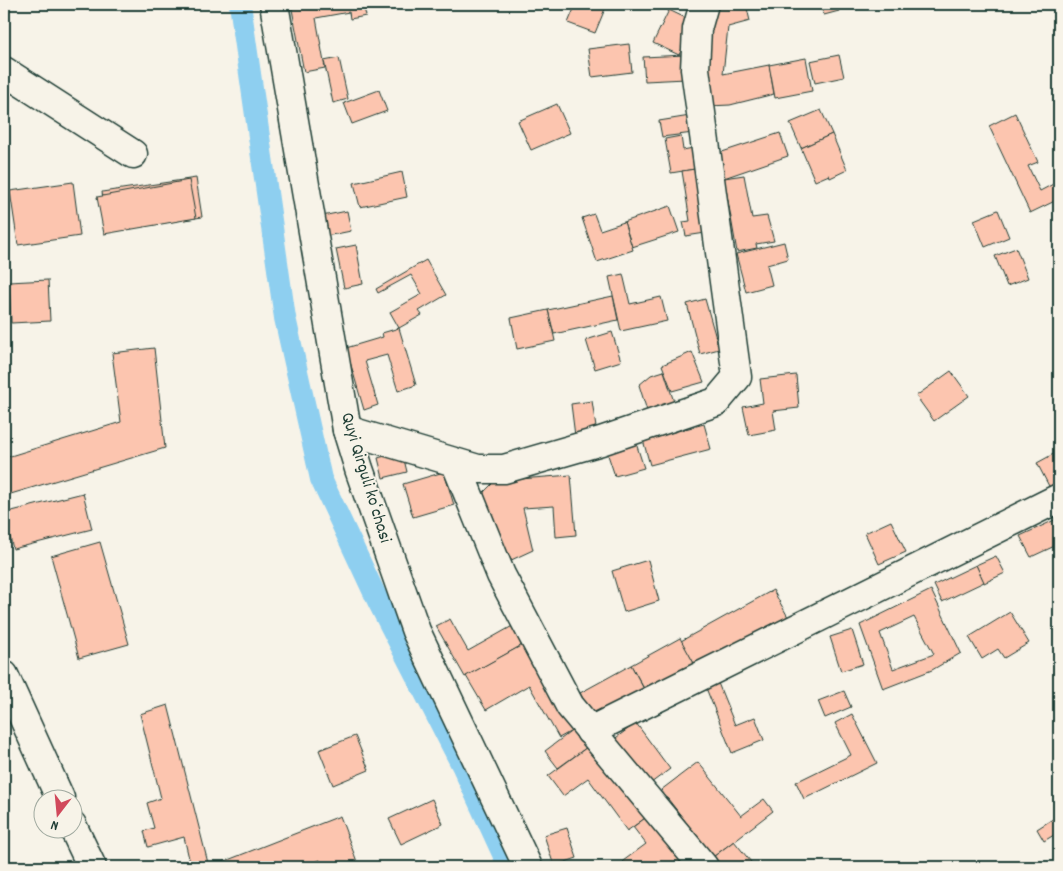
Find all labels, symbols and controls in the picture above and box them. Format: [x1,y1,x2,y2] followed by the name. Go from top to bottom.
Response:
[333,410,397,546] street label: Quyi Qirguli koʻchasi
[32,788,82,838] north arrow
[49,814,61,835] text: N

